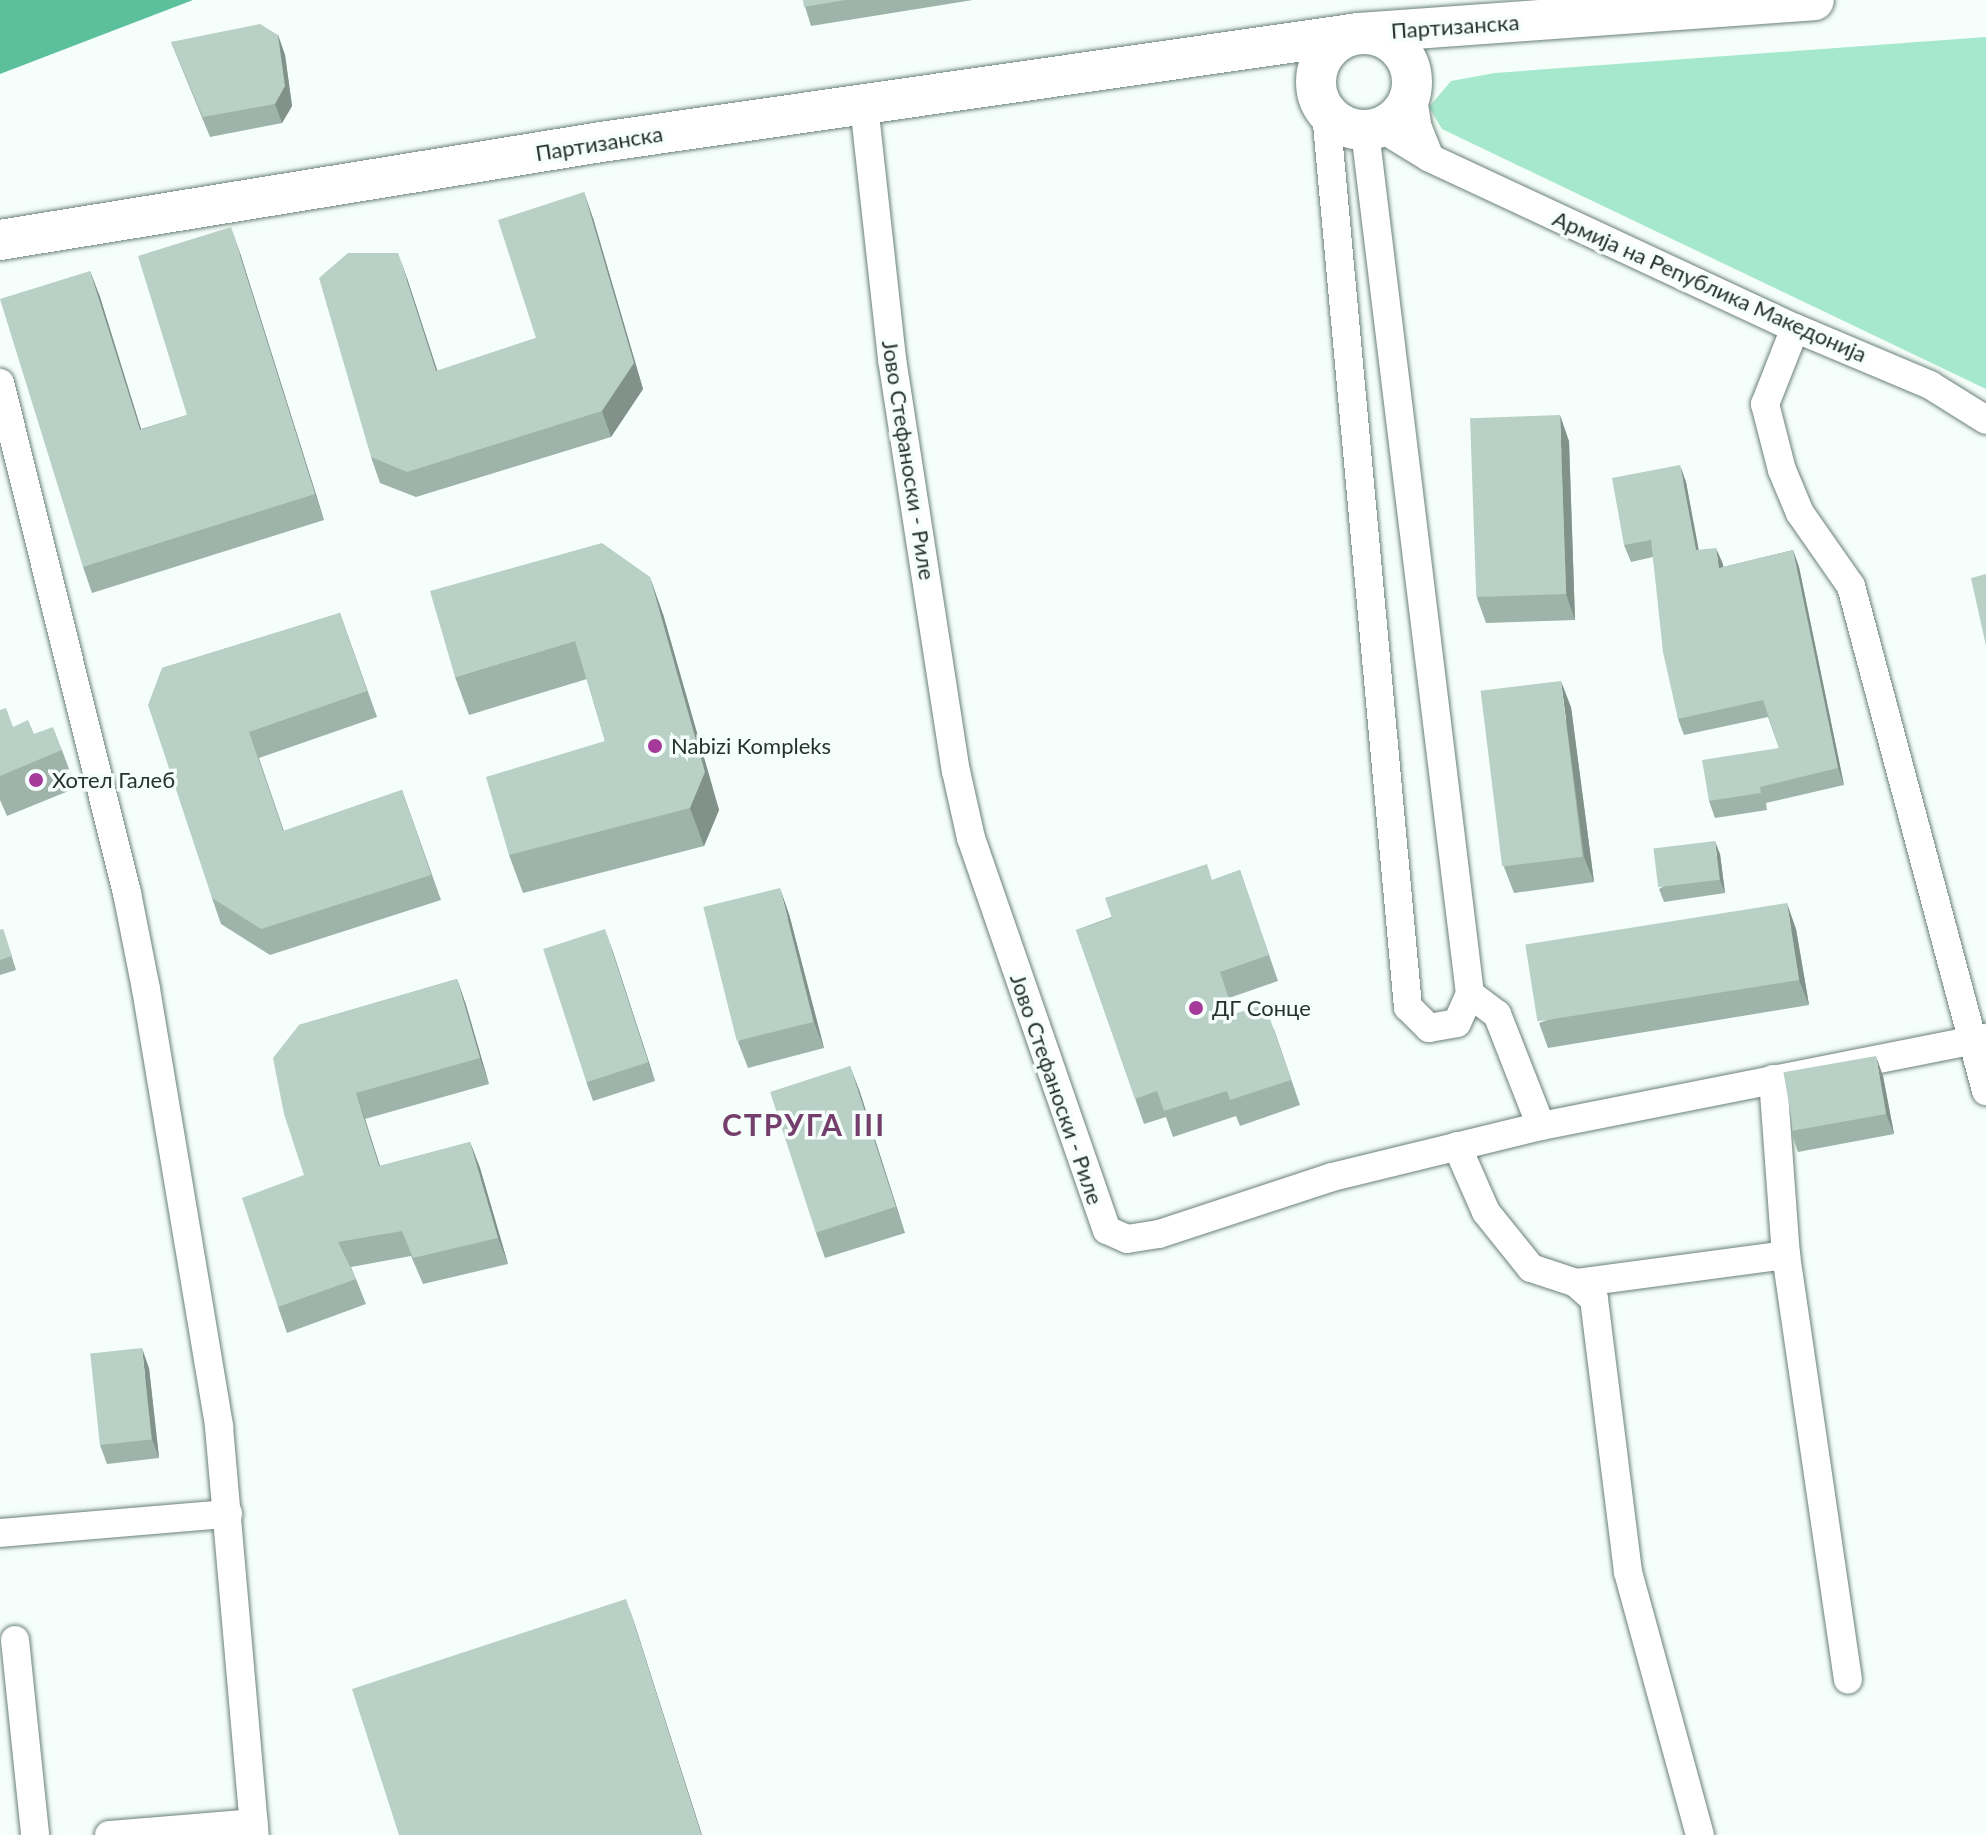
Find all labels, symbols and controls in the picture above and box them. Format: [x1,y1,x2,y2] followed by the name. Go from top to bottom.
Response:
[1390,8,1520,44] street label: Партизанска
[533,120,665,166] street label: Партизанска
[1549,205,1871,367] street label: Армија на Република Македонија
[877,338,941,582] street label: Јово Стефаноски - Риле
[671,733,831,759] place label: Nabizi Kompleks
[646,737,664,755] marker: Nabizi Kompleks
[52,767,175,793] place label: Хотел Галеб
[27,771,45,789] marker: Хотел Галеб
[1005,970,1109,1208] street label: Јово Стефаноски - Риле
[1212,995,1311,1021] place label: ДГ Сонце
[1187,999,1205,1017] marker: ДГ Сонце
[722,1106,886,1142] district label: СТРУГА III

